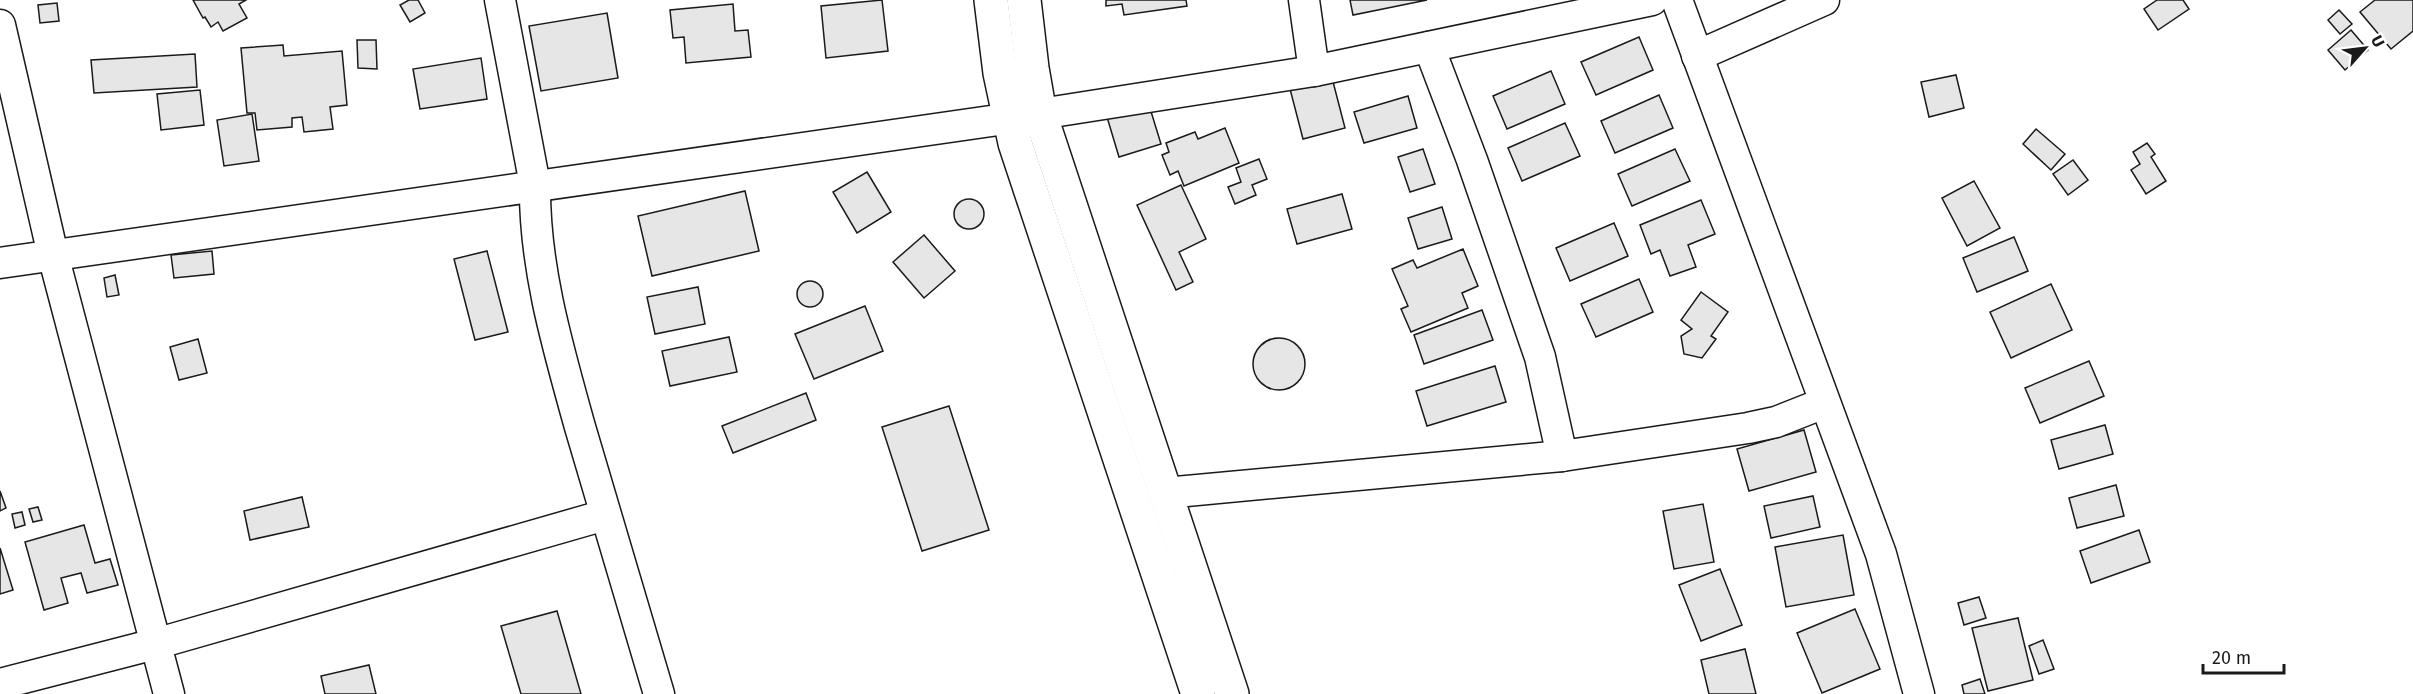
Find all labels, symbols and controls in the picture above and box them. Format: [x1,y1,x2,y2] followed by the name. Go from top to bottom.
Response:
[2335,18,2395,78] north arrow
[2367,32,2389,50] text: U
[2203,637,2284,675] scale bar
[2212,647,2251,669] text: 20 m

